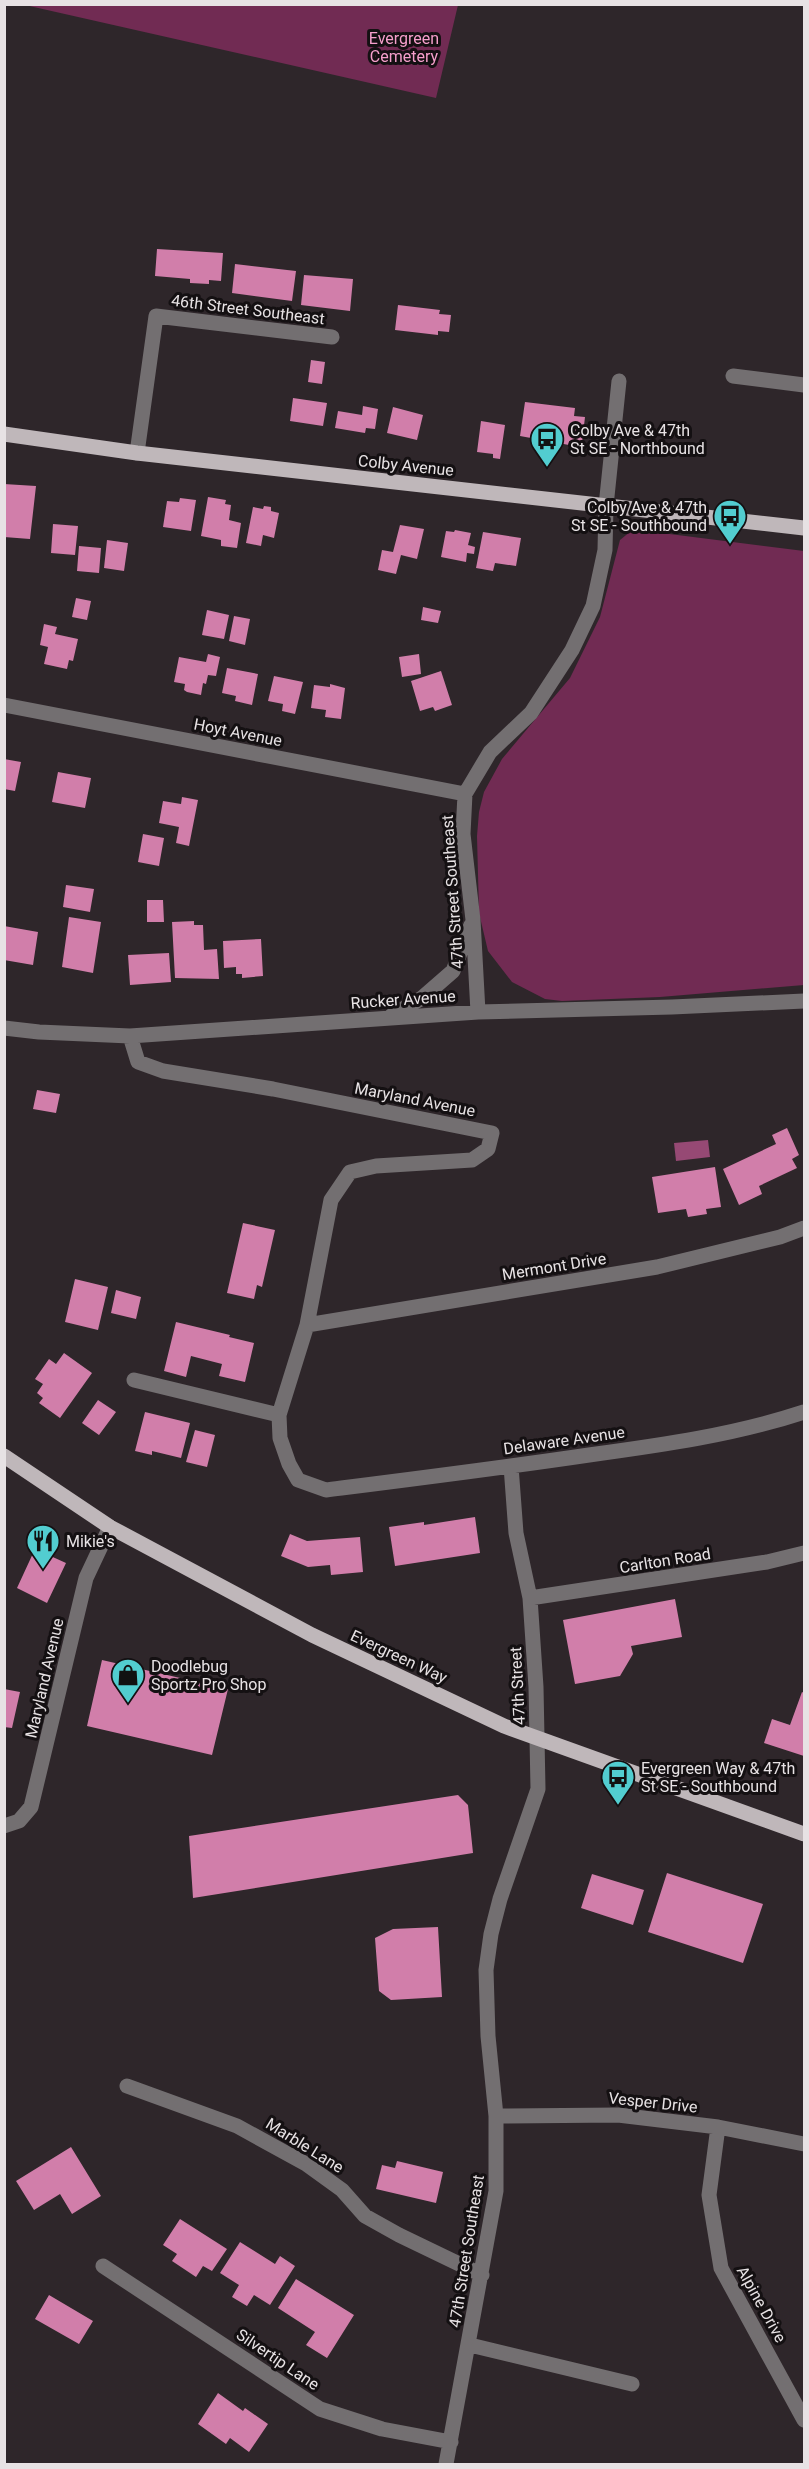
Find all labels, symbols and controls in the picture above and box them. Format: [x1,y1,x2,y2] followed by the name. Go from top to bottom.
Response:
[369,29,439,66] park label: Evergreen Cemetery
[170,291,326,328] street label: 46th Street Southeast
[529,421,565,468] bus stop icon: Colby Ave & 47th St SE - Northbound
[570,421,705,458] place label: Colby Ave & 47th St SE - Northbound
[357,451,455,480] street label: Colby Avenue
[571,498,707,535] place label: Colby Ave & 47th St SE - Southbound
[712,498,748,545] bus stop icon: Colby Ave & 47th St SE - Southbound
[192,715,284,750] street label: Hoyt Avenue
[438,814,467,970] street label: 47th Street Southeast
[350,986,456,1013] street label: Rucker Avenue
[353,1078,477,1121] street label: Maryland Avenue
[501,1249,607,1284] street label: Mermont Drive
[502,1423,626,1458] street label: Delaware Avenue
[25,1523,61,1570] restaurant icon: Mikie's
[66,1532,115,1551] place label: Mikie's
[618,1544,712,1577] street label: Carlton Road
[21,1616,68,1740] street label: Maryland Avenue
[347,1626,451,1687] street label: Evergreen Way
[506,1646,529,1726] street label: 47th Street
[110,1657,146,1704] shop icon: Doodlebug Sportz Pro Shop
[151,1657,266,1694] place label: Doodlebug Sportz Pro Shop
[600,1759,636,1806] bus stop icon: Evergreen Way & 47th St SE - Southbound
[641,1759,795,1796] place label: Evergreen Way & 47th St SE - Southbound
[608,2088,698,2117] street label: Vesper Drive
[262,2114,347,2177] street label: Marble Lane
[445,2173,488,2329] street label: 47th Street Southeast
[733,2263,790,2346] street label: Alpine Drive
[233,2325,323,2394] street label: Silvertip Lane

